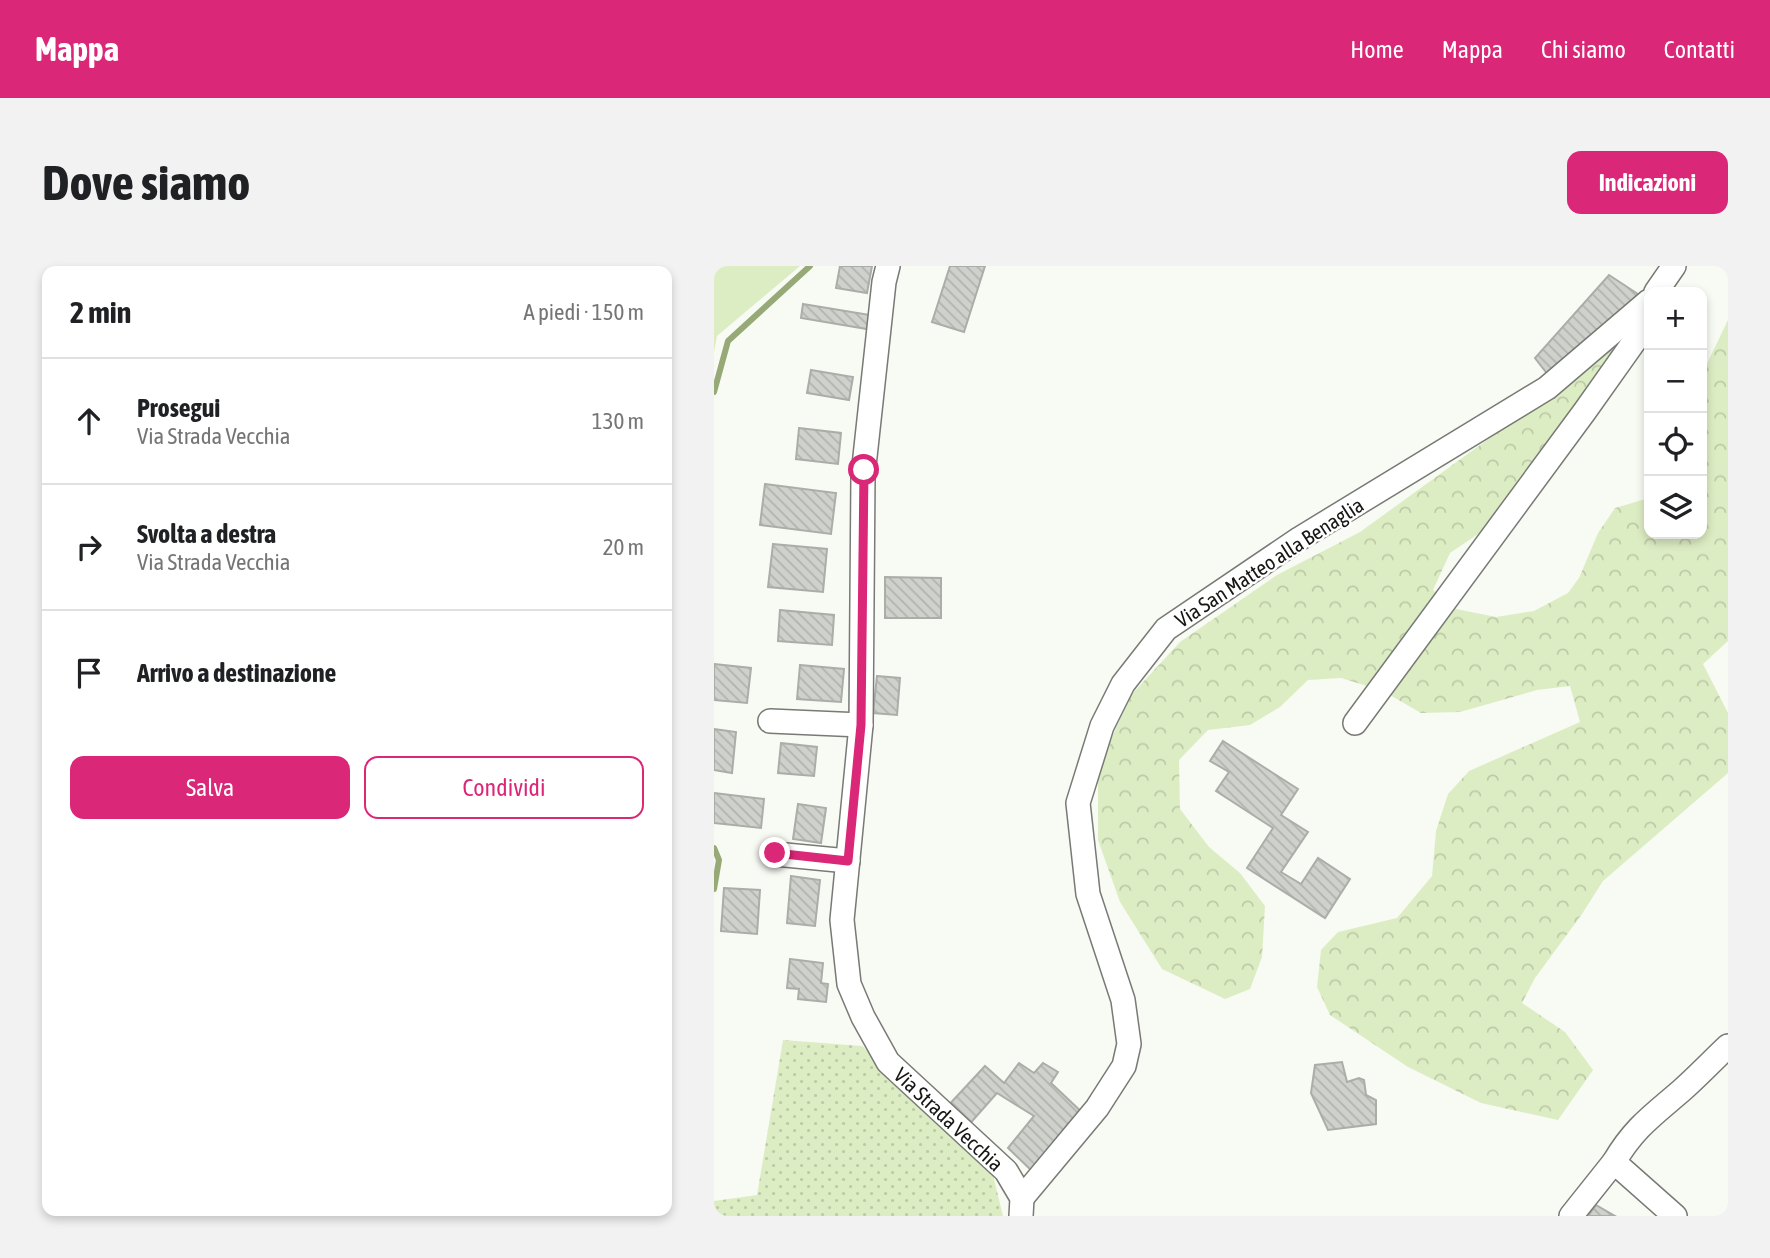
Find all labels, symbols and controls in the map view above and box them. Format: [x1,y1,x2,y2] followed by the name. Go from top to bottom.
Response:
[35,30,119,68] text: Mappa
[1350,36,1404,63] text: Home
[1442,36,1503,63] text: Mappa
[1541,36,1626,63] text: Chi siamo
[1664,36,1735,63] text: Contatti
[1567,151,1728,214] button: Indicazioni
[42,154,250,210] text: Dove siamo
[1644,287,1707,539] map controls
[1644,287,1707,350] button: +
[70,295,131,329] text: 2 min
[524,299,644,325] text: A piedi · 150 m
[1644,350,1707,413] button: −
[137,393,220,423] text: Prosegui
[70,402,108,440] icon: ahead
[592,408,644,434] text: 130 m
[1644,413,1707,476] button: locate
[137,423,291,449] text: Via Strada Vecchia
[848,454,879,485] route start
[1644,476,1707,539] button: layers
[1170,492,1368,632] street label: Via San Matteo alla Benaglia
[137,519,276,549] text: Svolta a destra
[70,528,108,566] icon: right
[603,534,644,560] text: 20 m
[137,549,291,575] text: Via Strada Vecchia
[70,654,108,692] icon: arrive
[137,658,336,688] text: Arrivo a destinazione
[70,756,350,819] button: Salva
[364,756,644,819] button: Condividi
[759,837,790,868] route end
[890,1062,1008,1176] street label: Via Strada Vecchia

